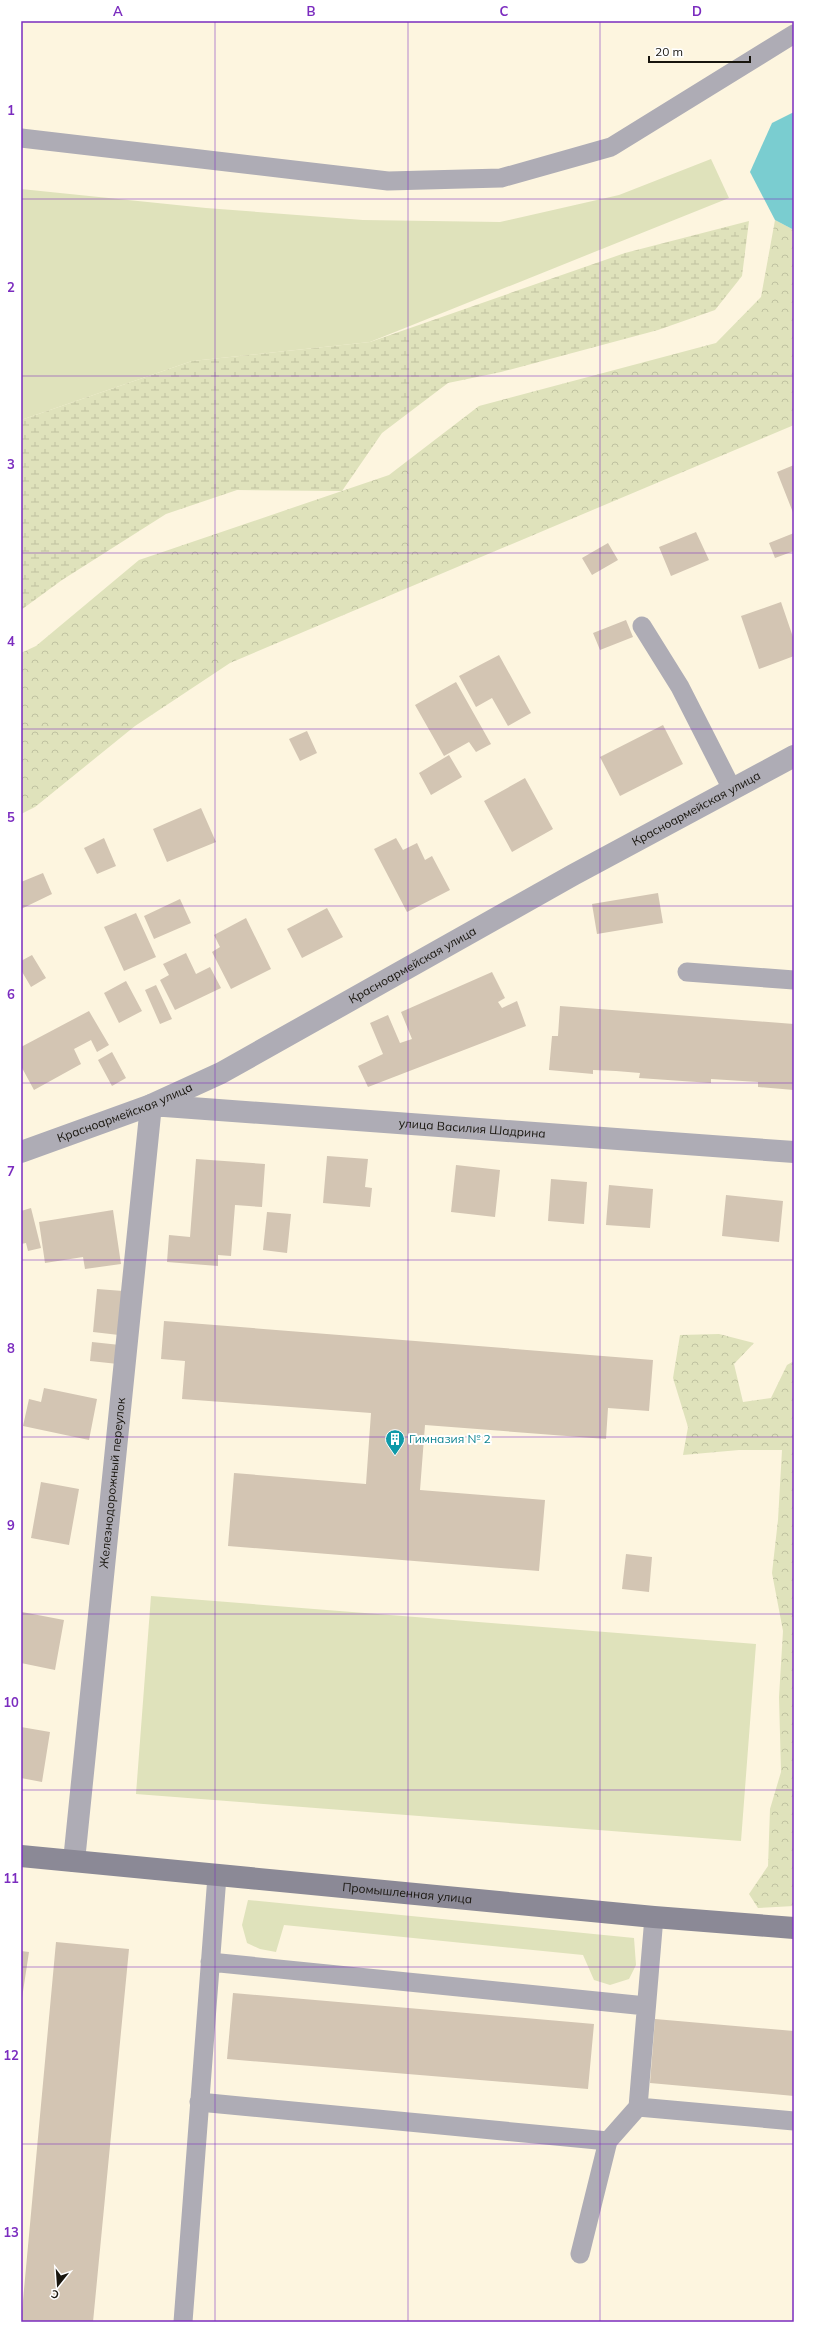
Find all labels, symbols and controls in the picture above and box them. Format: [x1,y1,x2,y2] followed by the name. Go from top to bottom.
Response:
[113,3,123,19] text: A
[307,3,316,19] text: B
[500,3,509,19] text: C
[692,3,702,19] text: D
[649,38,750,64] scale bar
[655,44,683,59] text: 20 m
[7,102,15,118] text: 1
[7,279,15,295] text: 2
[7,456,15,472] text: 3
[7,633,15,649] text: 4
[629,768,763,849] street label: Красноармейская улица
[7,809,15,825] text: 5
[346,923,479,1007] street label: Красноармейская улица
[7,986,15,1002] text: 6
[55,1079,195,1145] street label: Красноармейская улица
[398,1115,546,1141] street label: улица Василия Шадрина
[7,1163,15,1179] text: 7
[7,1340,15,1356] text: 8
[96,1396,128,1569] street label: Железнодорожный переулок
[384,1428,406,1456] building icon: Гимназия № 2
[409,1431,491,1446] place label: Гимназия № 2
[7,1517,15,1533] text: 9
[3,1694,19,1710] text: 10
[3,1870,19,1886] text: 11
[342,1879,473,1906] street label: Промышленная улица
[3,2047,19,2063] text: 12
[3,2224,19,2240] text: 13
[38,2265,78,2305] north arrow
[49,2287,61,2302] text: С

